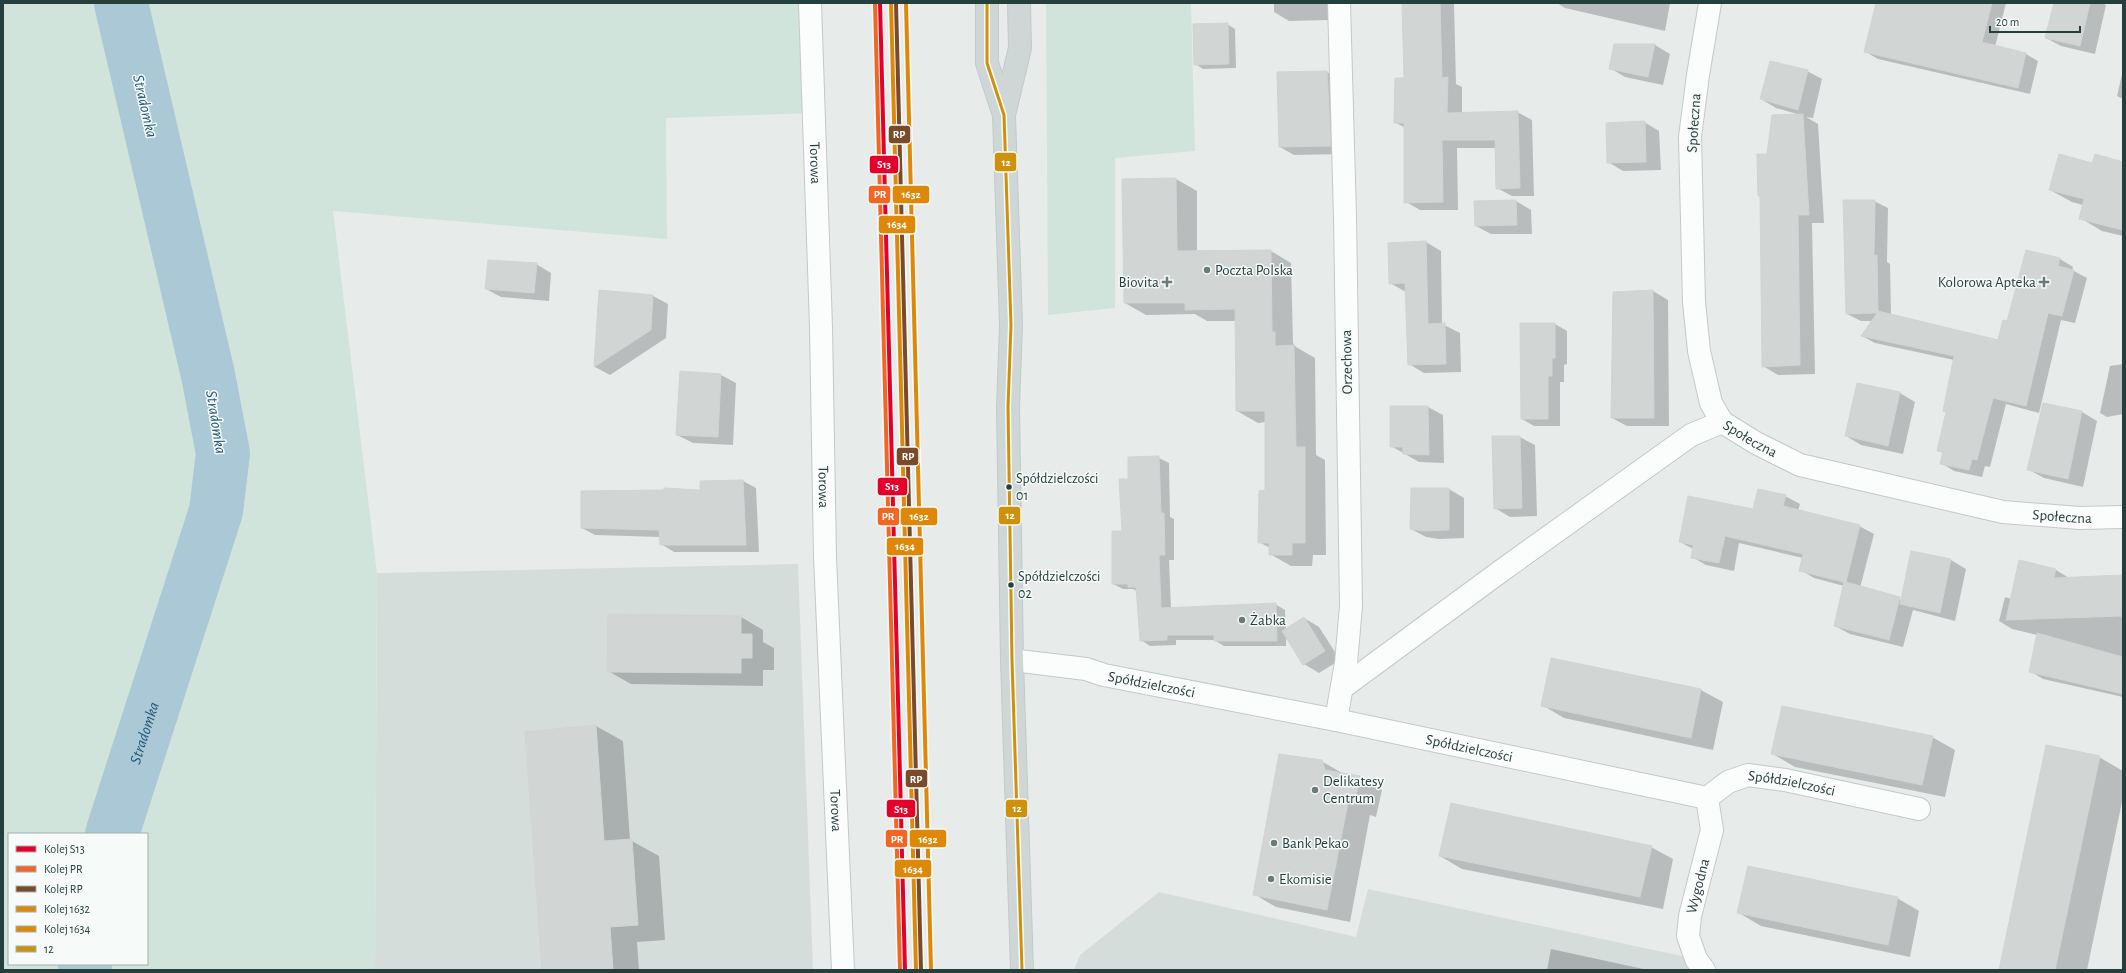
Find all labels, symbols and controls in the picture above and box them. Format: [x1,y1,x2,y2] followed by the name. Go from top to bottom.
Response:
[1990,8,2080,34] scale bar
[1996,16,2019,28] text: 20 m
[130,73,160,139] water label: Stradomka
[1684,93,1704,153] street label: Społeczna
[888,125,911,144] line badge: RP
[893,129,905,140] text: RP
[807,141,824,184] street label: Torowa
[994,152,1017,172] line badge: 12
[869,155,899,174] line badge: S13
[1001,157,1011,168] text: 12
[877,159,891,170] text: S13
[868,185,891,204] line badge: PR
[892,185,930,204] line badge: 1632
[874,189,887,200] text: PR
[901,189,921,200] text: 1632
[878,215,916,234] line badge: 1634
[887,219,907,230] text: 1634
[1215,263,1293,278] place label: Poczta Polska
[1202,265,1212,275] marker: Poczta Polska
[1118,275,1159,290] place label: Biovita
[1938,275,2036,290] place label: Kolorowa Apteka
[1162,277,1172,287] marker: Biovita
[2039,277,2049,287] marker: Kolorowa Apteka
[1339,329,1355,395] street label: Orzechowa
[203,389,229,455] water label: Stradomka
[1721,417,1780,460] street label: Społeczna
[896,447,919,466] line badge: RP
[902,451,914,462] text: RP
[816,465,832,508] street label: Torowa
[1016,472,1098,503] place label: Spółdzielczości 01
[877,477,908,496] line badge: S13
[885,481,899,492] text: S13
[1004,482,1014,492] marker: Spółdzielczości 01
[998,506,1021,525] line badge: 12
[877,507,900,526] line badge: PR
[900,507,938,526] line badge: 1632
[2032,507,2092,526] street label: Społeczna
[1005,510,1015,521] text: 12
[882,511,895,522] text: PR
[909,511,929,522] text: 1632
[886,537,924,556] line badge: 1634
[895,541,915,552] text: 1634
[1018,570,1100,601] place label: Spółdzielczości 02
[1006,580,1016,590] marker: Spółdzielczości 02
[1250,611,1286,628] place label: Żabka
[1237,615,1247,625] marker: Żabka
[1107,668,1196,700] street label: Spółdzielczości
[127,700,162,766] water label: Stradomka
[1424,732,1514,764] street label: Spółdzielczości
[1747,768,1837,798] street label: Spółdzielczości
[905,769,928,788] line badge: RP
[910,774,922,785] text: RP
[1323,774,1384,806] place label: Delikatesy Centrum
[1310,785,1320,795] marker: Delikatesy Centrum
[828,789,844,832] street label: Torowa
[886,799,916,818] line badge: S13
[1005,799,1028,818] line badge: 12
[1012,803,1022,814] text: 12
[894,804,908,815] text: S13
[885,829,908,848] line badge: PR
[909,829,947,848] line badge: 1632
[8,833,148,965] legend
[891,834,904,845] text: PR
[918,834,938,845] text: 1632
[1282,836,1349,851] place label: Bank Pekao
[1269,838,1279,848] marker: Bank Pekao
[44,843,85,856] text: Kolej S13
[1683,857,1712,915] street label: Wygodna
[894,859,932,878] line badge: 1634
[44,863,83,876] text: Kolej PR
[903,864,923,875] text: 1634
[1279,872,1332,887] place label: Ekomisie
[1266,874,1276,884] marker: Ekomisie
[44,883,83,896] text: Kolej RP
[44,903,91,916] text: Kolej 1632
[44,923,91,936] text: Kolej 1634
[44,943,54,955] text: 12

